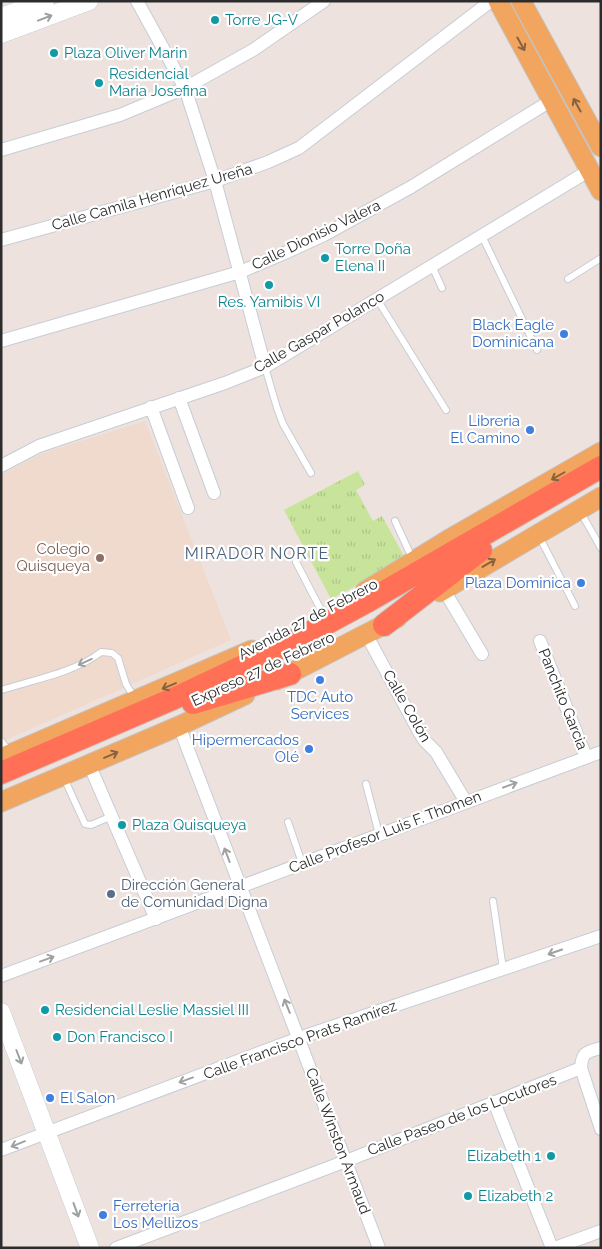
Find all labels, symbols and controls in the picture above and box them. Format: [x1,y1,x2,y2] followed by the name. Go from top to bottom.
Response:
[225,11,298,29] place label: Torre JG-V
[37,13,52,22] one-way arrow
[209,14,221,26] marker: Torre JG-V
[517,36,527,51] one-way arrow
[64,44,187,62] place label: Plaza Oliver Marin
[48,47,60,59] marker: Plaza Oliver Marin
[109,65,207,100] place label: Residencial Maria Josefina
[93,77,105,89] marker: Residencial Maria Josefina
[572,98,582,112] one-way arrow
[50,160,254,234] street label: Calle Camila Henríquez Ureña
[249,196,383,274] street label: Calle Dionisio Valera
[335,240,411,275] place label: Torre Doña Elena II
[319,252,331,264] marker: Torre Doña Elena II
[263,279,275,291] marker: Res. Yamibis VI
[251,287,388,377] street label: Calle Gaspar Polanco
[218,293,320,311] place label: Res. Yamibis VI
[472,316,554,351] place label: Black Eagle Dominicana
[558,328,570,340] marker: Black Eagle Dominicana
[450,412,520,447] place label: Libreria El Camino
[524,424,536,436] marker: Libreria El Camino
[552,472,566,482] one-way arrow
[16,540,90,575] place label: Colegio Quisqueya
[185,544,329,563] district label: MIRADOR NORTE
[94,552,106,564] marker: Colegio Quisqueya
[482,557,496,567] one-way arrow
[465,574,571,592] place label: Plaza Dominica
[235,575,381,663] street label: Avenida 27 de Febrero
[575,577,587,589] marker: Plaza Dominica
[189,628,337,710] street label: Expreso 27 de Febrero
[534,646,592,752] street label: Panchito Garcia
[78,657,93,667] one-way arrow
[379,667,435,745] street label: Calle Colón
[314,674,326,686] marker: TDC Auto Services
[162,681,177,691] one-way arrow
[287,688,353,723] place label: TDC Auto Services
[192,731,299,766] place label: Hipermercados Olé
[303,743,315,755] marker: Hipermercados Olé
[103,750,118,760] one-way arrow
[502,780,517,789] one-way arrow
[286,787,484,877] street label: Calle Profesor Luis F. Thomen
[132,816,246,834] place label: Plaza Quisqueya
[116,819,128,831] marker: Plaza Quisqueya
[222,847,231,863] one-way arrow
[121,876,268,911] place label: Dirección General de Comunidad Digna
[105,888,117,900] marker: Dirección General de Comunidad Digna
[547,948,563,957] one-way arrow
[39,954,54,963] one-way arrow
[201,997,399,1083] street label: Calle Francisco Prats Ramírez
[282,999,291,1014] one-way arrow
[55,1001,249,1019] place label: Residencial Leslie Massiel III
[39,1004,51,1016] marker: Residencial Leslie Massiel III
[67,1028,173,1046] place label: Don Francisco I
[51,1031,63,1043] marker: Don Francisco I
[15,1049,24,1065] one-way arrow
[302,1065,374,1217] street label: Calle Winston Armaud
[365,1071,559,1159] street label: Calle Paseo de los Locutores
[179,1076,194,1085] one-way arrow
[60,1089,116,1107] place label: El Salon
[44,1092,56,1104] marker: El Salon
[11,1139,26,1149] one-way arrow
[467,1147,542,1165] place label: Elizabeth 1
[545,1150,557,1162] marker: Elizabeth 1
[478,1187,554,1205] place label: Elizabeth 2
[462,1190,474,1202] marker: Elizabeth 2
[113,1197,198,1232] place label: Ferreteria Los Mellizos
[72,1201,81,1217] one-way arrow
[97,1209,109,1221] marker: Ferreteria Los Mellizos

